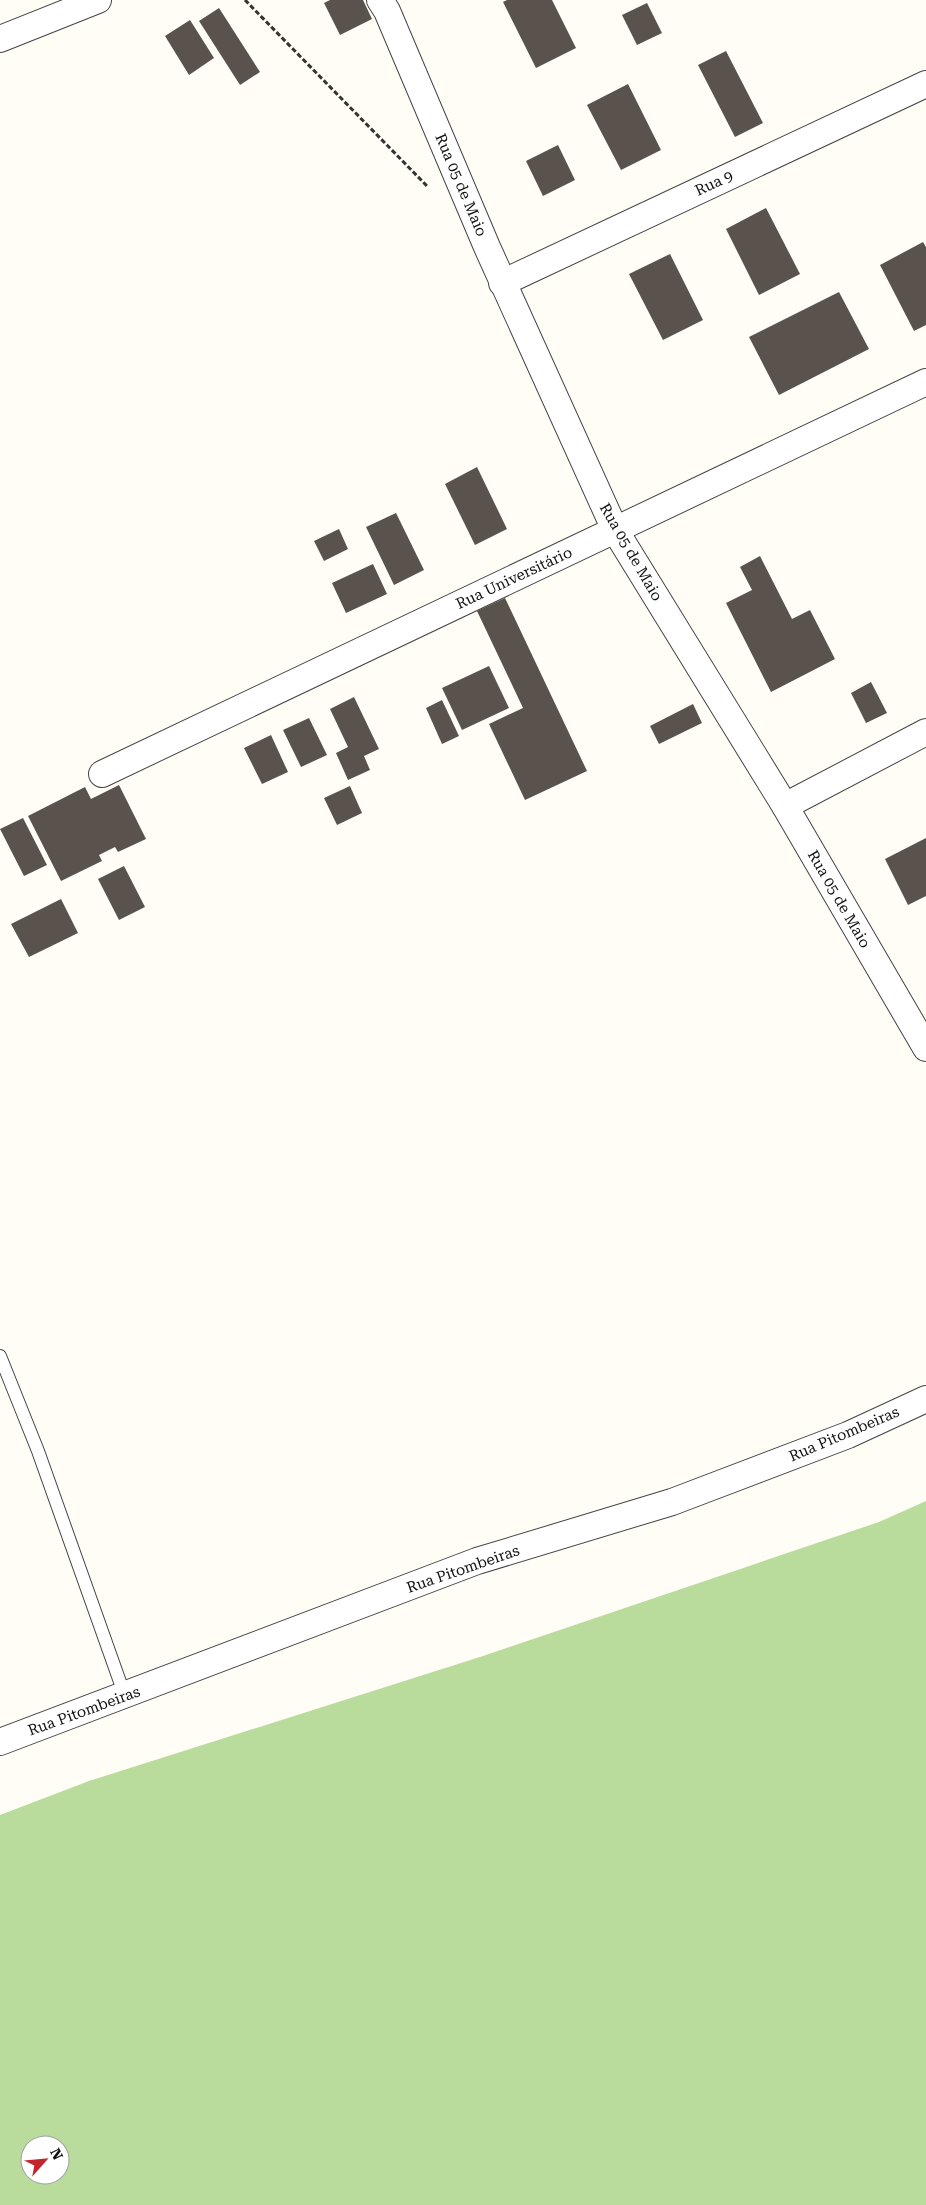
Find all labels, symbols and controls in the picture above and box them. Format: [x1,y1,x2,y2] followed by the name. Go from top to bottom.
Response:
[431,131,491,239] street label: Rua 05 de Maio
[692,166,736,200] street label: Rua 9
[596,500,666,604] street label: Rua 05 de Maio
[453,543,575,613] street label: Rua Universitário
[804,847,874,951] street label: Rua 05 de Maio
[786,1403,902,1465] street label: Rua Pitombeiras
[404,1541,522,1597] street label: Rua Pitombeiras
[25,1682,143,1740] street label: Rua Pitombeiras
[20,2135,70,2185] north arrow
[47,2146,66,2163] text: N

